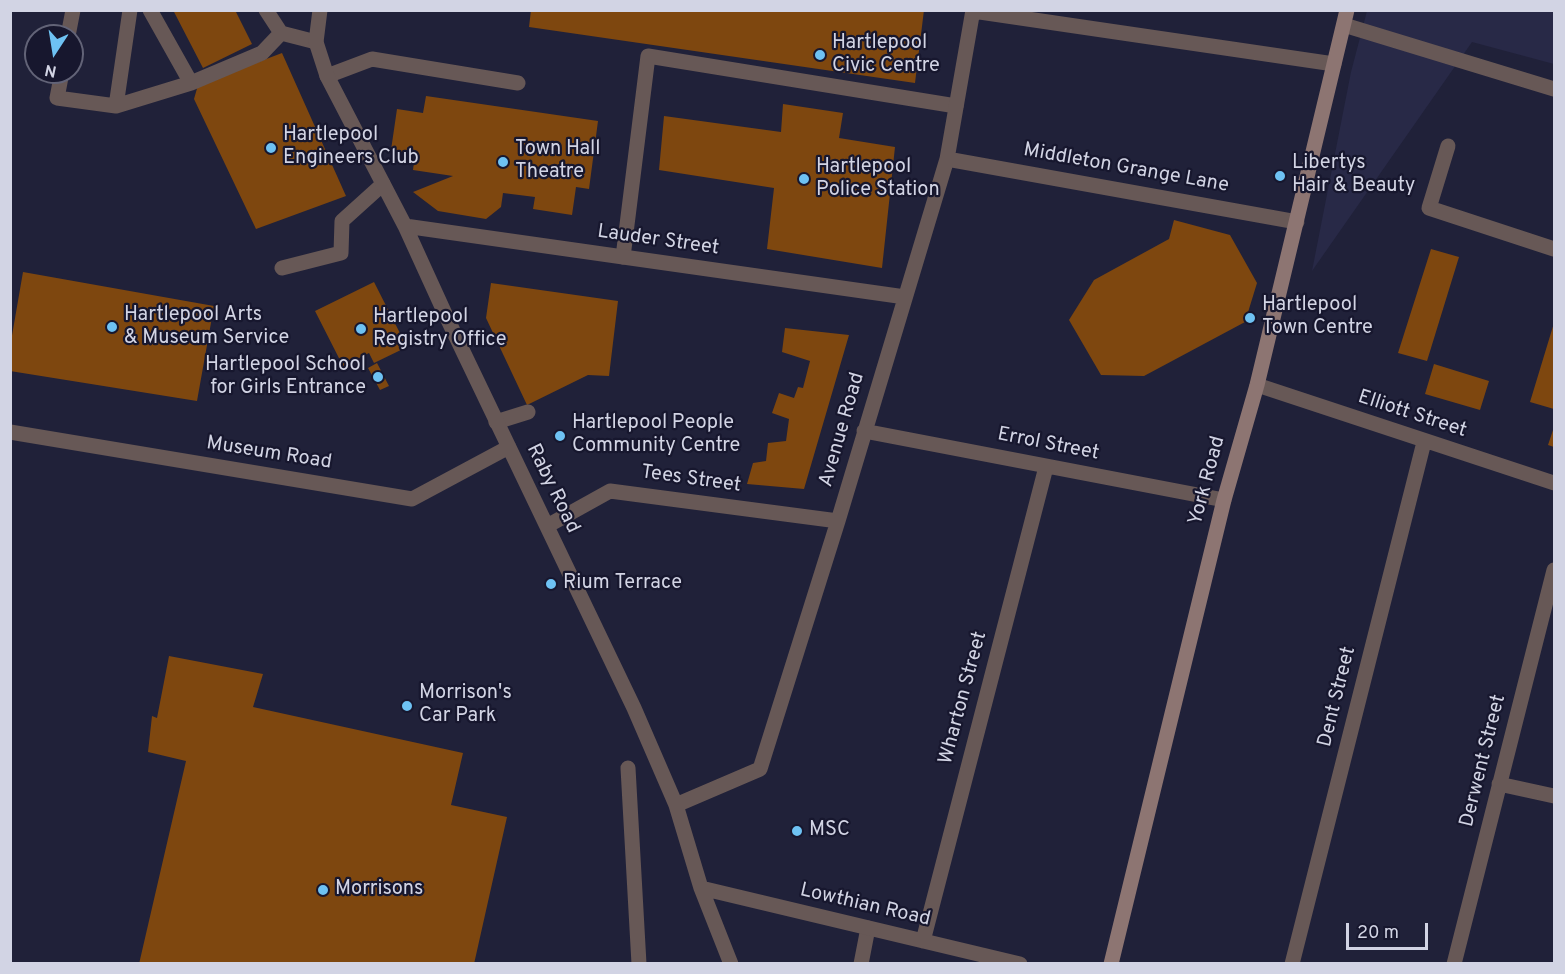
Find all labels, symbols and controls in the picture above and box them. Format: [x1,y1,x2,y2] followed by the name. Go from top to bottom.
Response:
[24,24,84,84] north arrow
[832,32,940,79] place label: Hartlepool Civic Centre
[813,48,827,62] marker: Hartlepool Civic Centre
[43,59,58,81] text: N
[283,124,419,171] place label: Hartlepool Engineers Club
[515,138,600,185] place label: Town Hall Theatre
[1021,139,1231,199] street label: Middleton Grange Lane
[264,141,278,155] marker: Hartlepool Engineers Club
[1292,152,1415,199] place label: Libertys Hair & Beauty
[496,155,510,169] marker: Town Hall Theatre
[816,156,940,203] place label: Hartlepool Police Station
[1273,169,1287,183] marker: Libertys Hair & Beauty
[797,172,811,186] marker: Hartlepool Police Station
[596,221,720,261] street label: Lauder Street
[1262,294,1373,341] place label: Hartlepool Town Centre
[124,304,289,351] place label: Hartlepool Arts & Museum Service
[373,306,507,353] place label: Hartlepool Registry Office
[1243,311,1257,325] marker: Hartlepool Town Centre
[105,320,119,334] marker: Hartlepool Arts & Museum Service
[354,322,368,336] marker: Hartlepool Registry Office
[205,354,366,401] place label: Hartlepool School for Girls Entrance
[371,370,385,384] marker: Hartlepool School for Girls Entrance
[815,370,871,490] street label: Avenue Road
[1355,386,1469,444] street label: Elliott Street
[572,412,740,459] place label: Hartlepool People Community Centre
[995,423,1101,467] street label: Errol Street
[553,429,567,443] marker: Hartlepool People Community Centre
[205,432,333,476] street label: Museum Road
[1185,434,1231,528] street label: York Road
[520,440,584,538] street label: Raby Road
[639,461,743,499] street label: Tees Street
[563,572,682,596] place label: Rium Terrace
[544,577,558,591] marker: Rium Terrace
[935,629,993,767] street label: Wharton Street
[1314,644,1362,750] street label: Dent Street
[419,682,512,729] place label: Morrison's Car Park
[1456,692,1512,830] street label: Derwent Street
[400,699,414,713] marker: Morrison's Car Park
[809,819,850,843] place label: MSC
[790,824,804,838] marker: MSC
[335,878,423,902] place label: Morrisons
[797,879,933,933] street label: Lowthian Road
[316,883,330,897] marker: Morrisons
[1349,911,1432,949] scale bar
[1357,922,1399,945] text: 20 m

